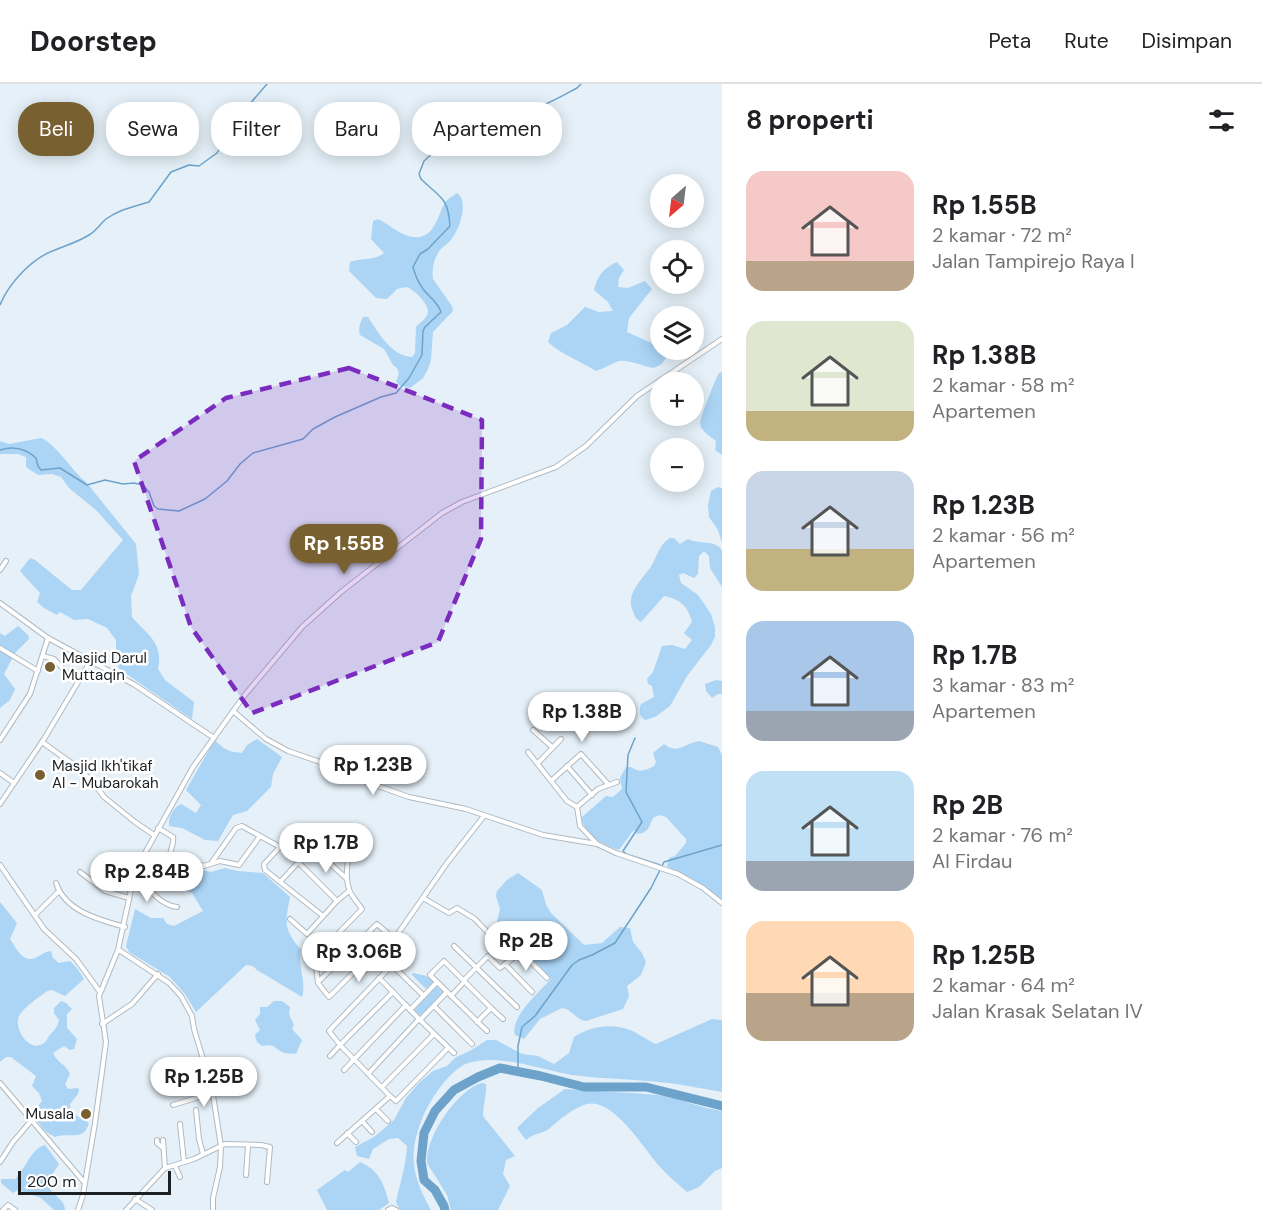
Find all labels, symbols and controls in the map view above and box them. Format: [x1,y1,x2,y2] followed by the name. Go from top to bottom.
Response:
[30,23,157,60] text: Doorstep
[988,27,1031,55] text: Peta
[1064,27,1109,55] text: Rute
[1142,27,1232,55] text: Disimpan
[18,102,94,156] chip: Beli
[106,102,199,156] chip: Sewa
[211,102,302,156] chip: Filter
[314,102,400,156] chip: Baru
[412,102,562,156] chip: Apartemen
[746,103,874,137] text: 8 properti
[1205,104,1238,137] icon: filters
[650,174,704,228] north arrow
[650,174,704,492] map controls
[932,188,1037,222] text: Rp 1.55B
[794,195,866,267] icon: home
[932,222,1072,248] text: 2 kamar · 72 m²
[650,240,704,294] button: locate
[932,248,1135,274] text: Jalan Tampirejo Raya I
[650,306,704,360] button: layers
[932,338,1036,372] text: Rp 1.38B
[794,345,866,417] icon: home
[650,372,704,426] button: +
[932,372,1075,398] text: 2 kamar · 58 m²
[932,398,1036,424] text: Apartemen
[650,438,704,492] button: −
[932,488,1035,522] text: Rp 1.23B
[794,495,866,567] icon: home
[932,522,1075,548] text: 2 kamar · 56 m²
[282,524,406,575] pin: Rp 1.55B
[304,530,384,556] text: Rp 1.55B
[932,548,1036,574] text: Apartemen
[932,638,1017,672] text: Rp 1.7B
[794,645,866,717] icon: home
[62,648,147,685] place label: Masjid Darul Muttaqin
[43,660,57,674] marker: Masjid Darul Muttaqin
[932,672,1074,698] text: 3 kamar · 83 m²
[520,692,644,743] pin: Rp 1.38B
[542,698,622,724] text: Rp 1.38B
[932,698,1036,724] text: Apartemen
[311,745,435,796] pin: Rp 1.23B
[333,751,413,777] text: Rp 1.23B
[52,756,159,793] place label: Masjid Ikh'tikaf Al - Mubarokah
[33,768,47,782] marker: Masjid Ikh'tikaf Al - Mubarokah
[932,788,1003,822] text: Rp 2B
[794,795,866,867] icon: home
[932,822,1073,848] text: 2 kamar · 76 m²
[271,823,381,874] pin: Rp 1.7B
[293,829,359,855] text: Rp 1.7B
[932,848,1012,874] text: Al Firdau
[85,852,209,903] pin: Rp 2.84B
[104,858,190,884] text: Rp 2.84B
[484,921,568,972] pin: Rp 2B
[499,927,553,953] text: Rp 2B
[297,932,421,983] pin: Rp 3.06B
[316,938,402,964] text: Rp 3.06B
[932,938,1035,972] text: Rp 1.25B
[794,945,866,1017] icon: home
[932,972,1075,998] text: 2 kamar · 64 m²
[932,998,1143,1024] text: Jalan Krasak Selatan IV
[142,1057,266,1108] pin: Rp 1.25B
[164,1063,244,1089] text: Rp 1.25B
[26,1104,74,1124] place label: Musala
[79,1107,93,1121] marker: Musala
[18,1168,171,1196] scale bar
[27,1171,76,1192] text: 200 m

